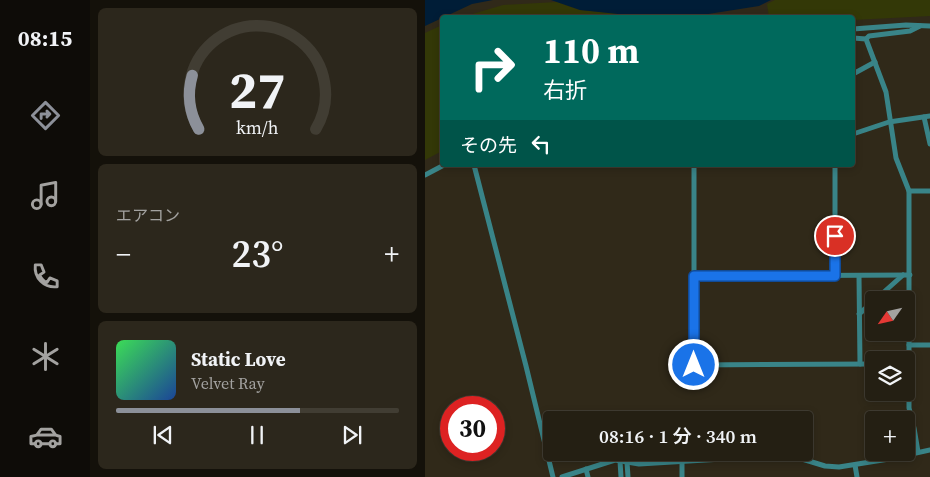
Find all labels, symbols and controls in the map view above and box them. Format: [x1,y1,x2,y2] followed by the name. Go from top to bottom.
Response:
[18,23,72,53] text: 08:15
[543,27,639,75] text: 110 m
[460,35,525,100] icon: right
[229,54,286,125] text: 27
[543,75,587,105] text: 右折
[28,98,63,133] icon: directions
[236,115,279,140] text: km/h
[527,130,555,158] icon: left
[460,132,517,158] text: その先
[28,178,63,213] icon: music
[116,204,180,226] text: エアコン
[814,215,856,257] pin
[821,222,849,250] icon: arrive
[232,228,283,280] text: 23°
[116,235,131,273] text: −
[384,235,399,273] text: +
[28,259,63,294] icon: phone
[865,291,915,341] north arrow
[865,291,915,461] map controls
[667,338,719,390] position arrow
[28,339,63,374] icon: climate
[191,346,286,372] text: Static Love
[865,351,915,401] button: layers
[191,372,265,394] text: Velvet Ray
[440,396,505,461] speed limit sign: 30
[865,411,915,461] button: +
[28,419,63,454] icon: car
[149,421,177,449] icon: previous
[243,421,271,449] icon: pause
[338,421,366,449] icon: next
[599,423,757,449] text: 08:16 · 1 分 · 340 m

